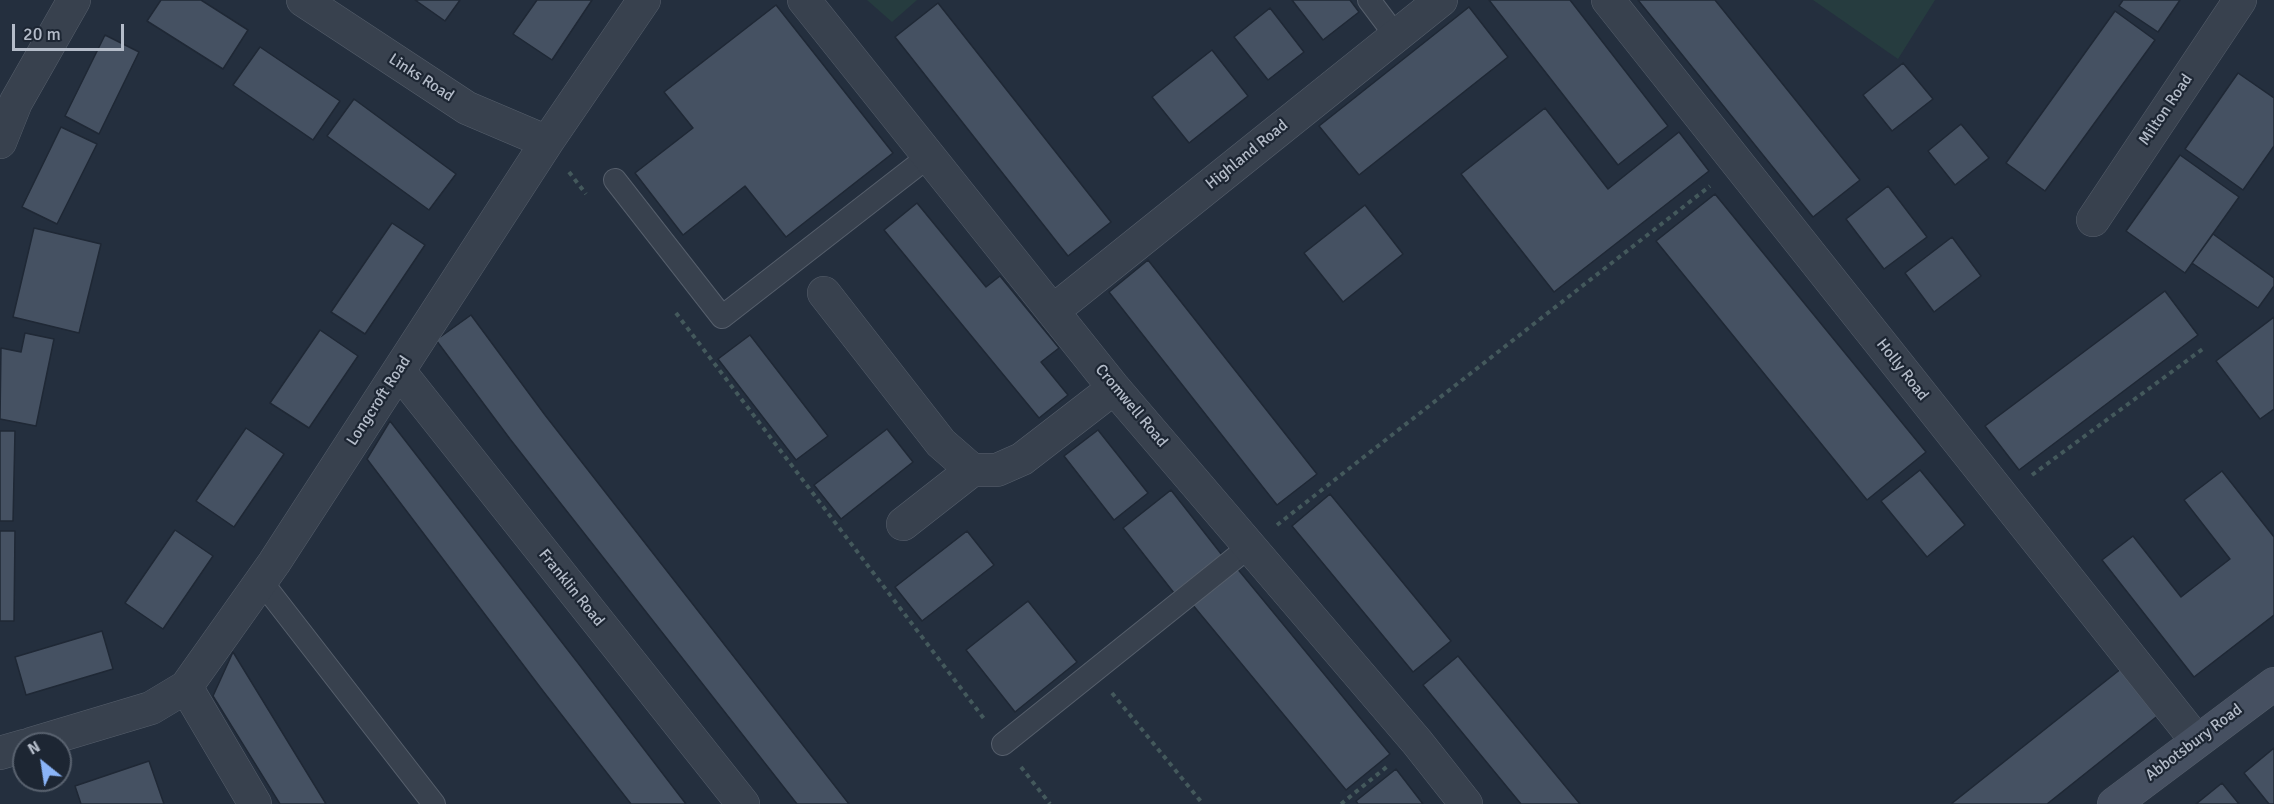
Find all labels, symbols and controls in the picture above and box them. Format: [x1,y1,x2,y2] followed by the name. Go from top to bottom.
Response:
[15,12,128,50] scale bar
[23,23,61,45] text: 20 m
[385,50,457,106] street label: Links Road
[2135,71,2197,149] street label: Milton Road
[1202,116,1292,194] street label: Highland Road
[1872,335,1932,405] street label: Holly Road
[343,353,415,449] street label: Longcroft Road
[1091,361,1171,451] street label: Cromwell Road
[534,546,608,630] street label: Franklin Road
[2142,700,2246,786] street label: Abbotsbury Road
[12,732,72,792] north arrow
[24,737,44,760] text: N

